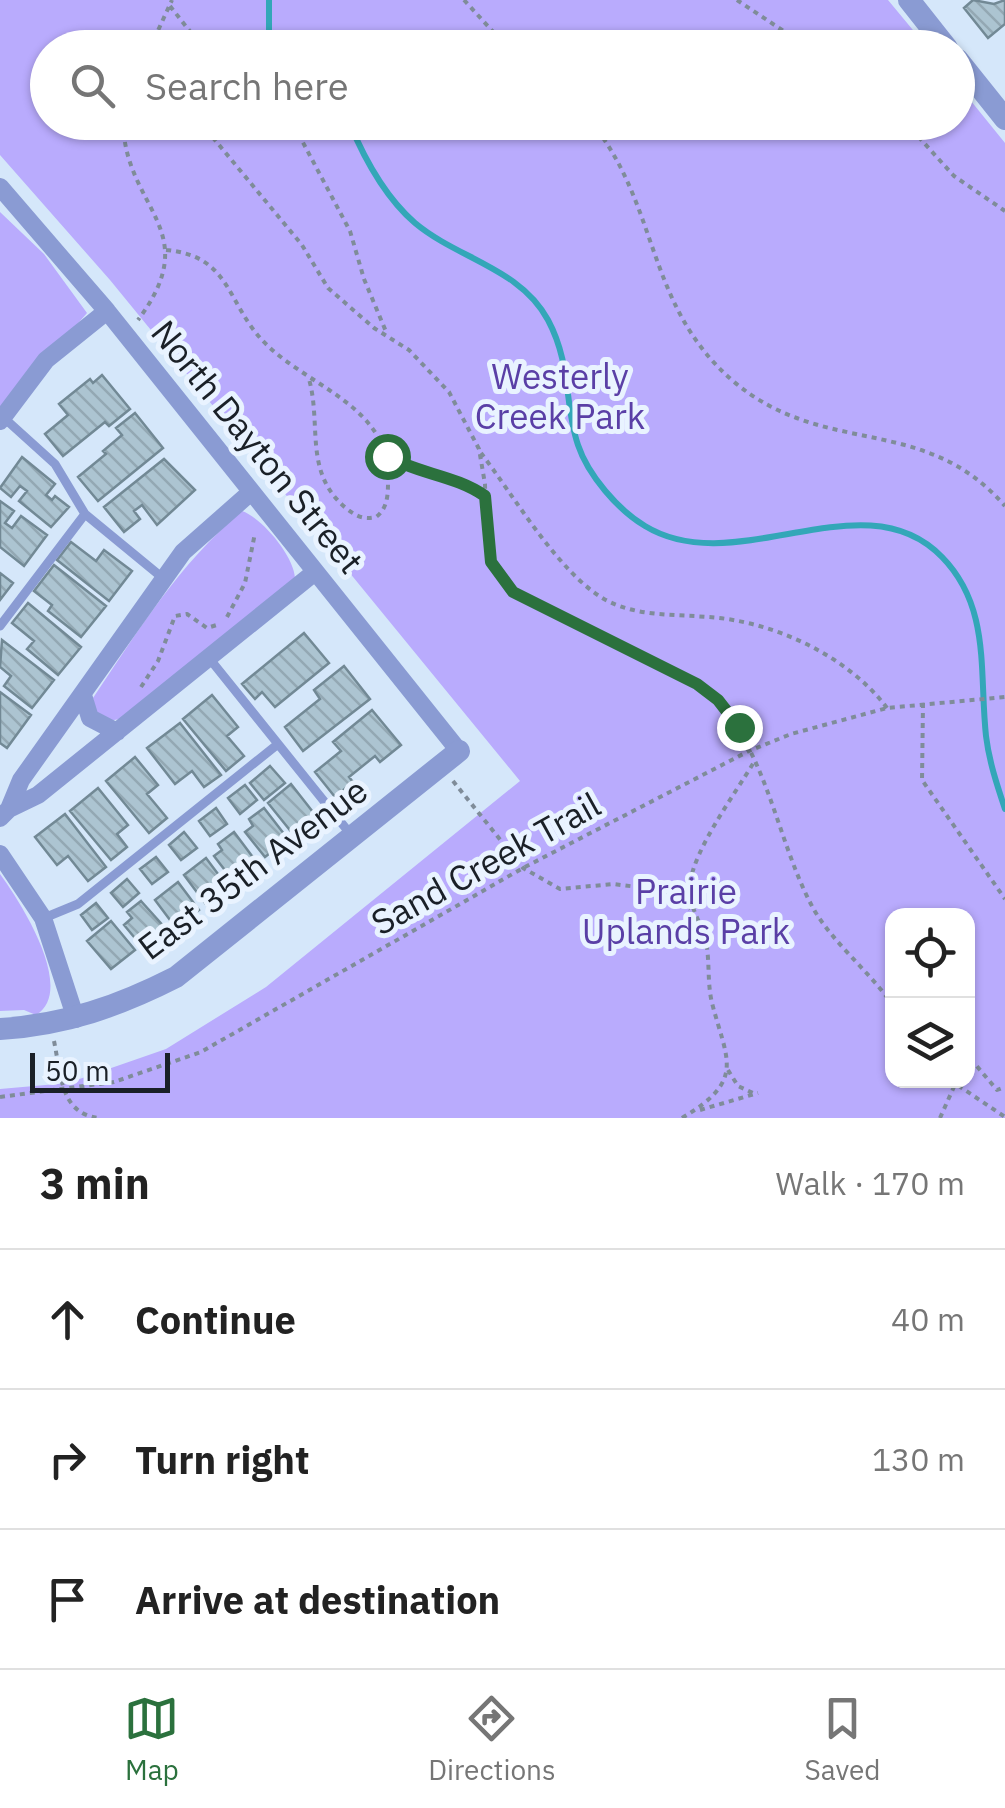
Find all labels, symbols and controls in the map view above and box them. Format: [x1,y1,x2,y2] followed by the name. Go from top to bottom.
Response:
[30,30,975,140] search box
[65,58,120,113] icon: search
[145,61,349,110] text: Search here
[141,310,374,583] street label: North Dayton Street
[475,353,645,439] park label: Westerly Creek Park
[365,434,411,480] route start
[717,705,763,751] route end
[128,767,376,970] street label: East 35th Avenue
[363,781,608,945] street label: Sand Creek Trail
[582,868,790,954] park label: Prairie Uplands Park
[885,908,975,1088] map controls
[885,908,975,998] button: locate
[885,998,975,1088] button: layers
[30,1048,170,1092] scale bar
[45,1052,110,1089] text: 50 m
[40,1156,150,1211] text: 3 min
[776,1162,965,1204] text: Walk · 170 m
[40,1292,95,1347] icon: ahead
[135,1295,296,1344] text: Continue
[891,1298,965,1340] text: 40 m
[40,1432,95,1487] icon: right
[135,1435,310,1484] text: Turn right
[872,1438,965,1480] text: 130 m
[40,1572,95,1627] icon: arrive
[135,1575,500,1624] text: Arrive at destination
[124,1691,179,1788] tab: Map
[428,1691,556,1788] tab: Directions
[804,1691,881,1788] tab: Saved

